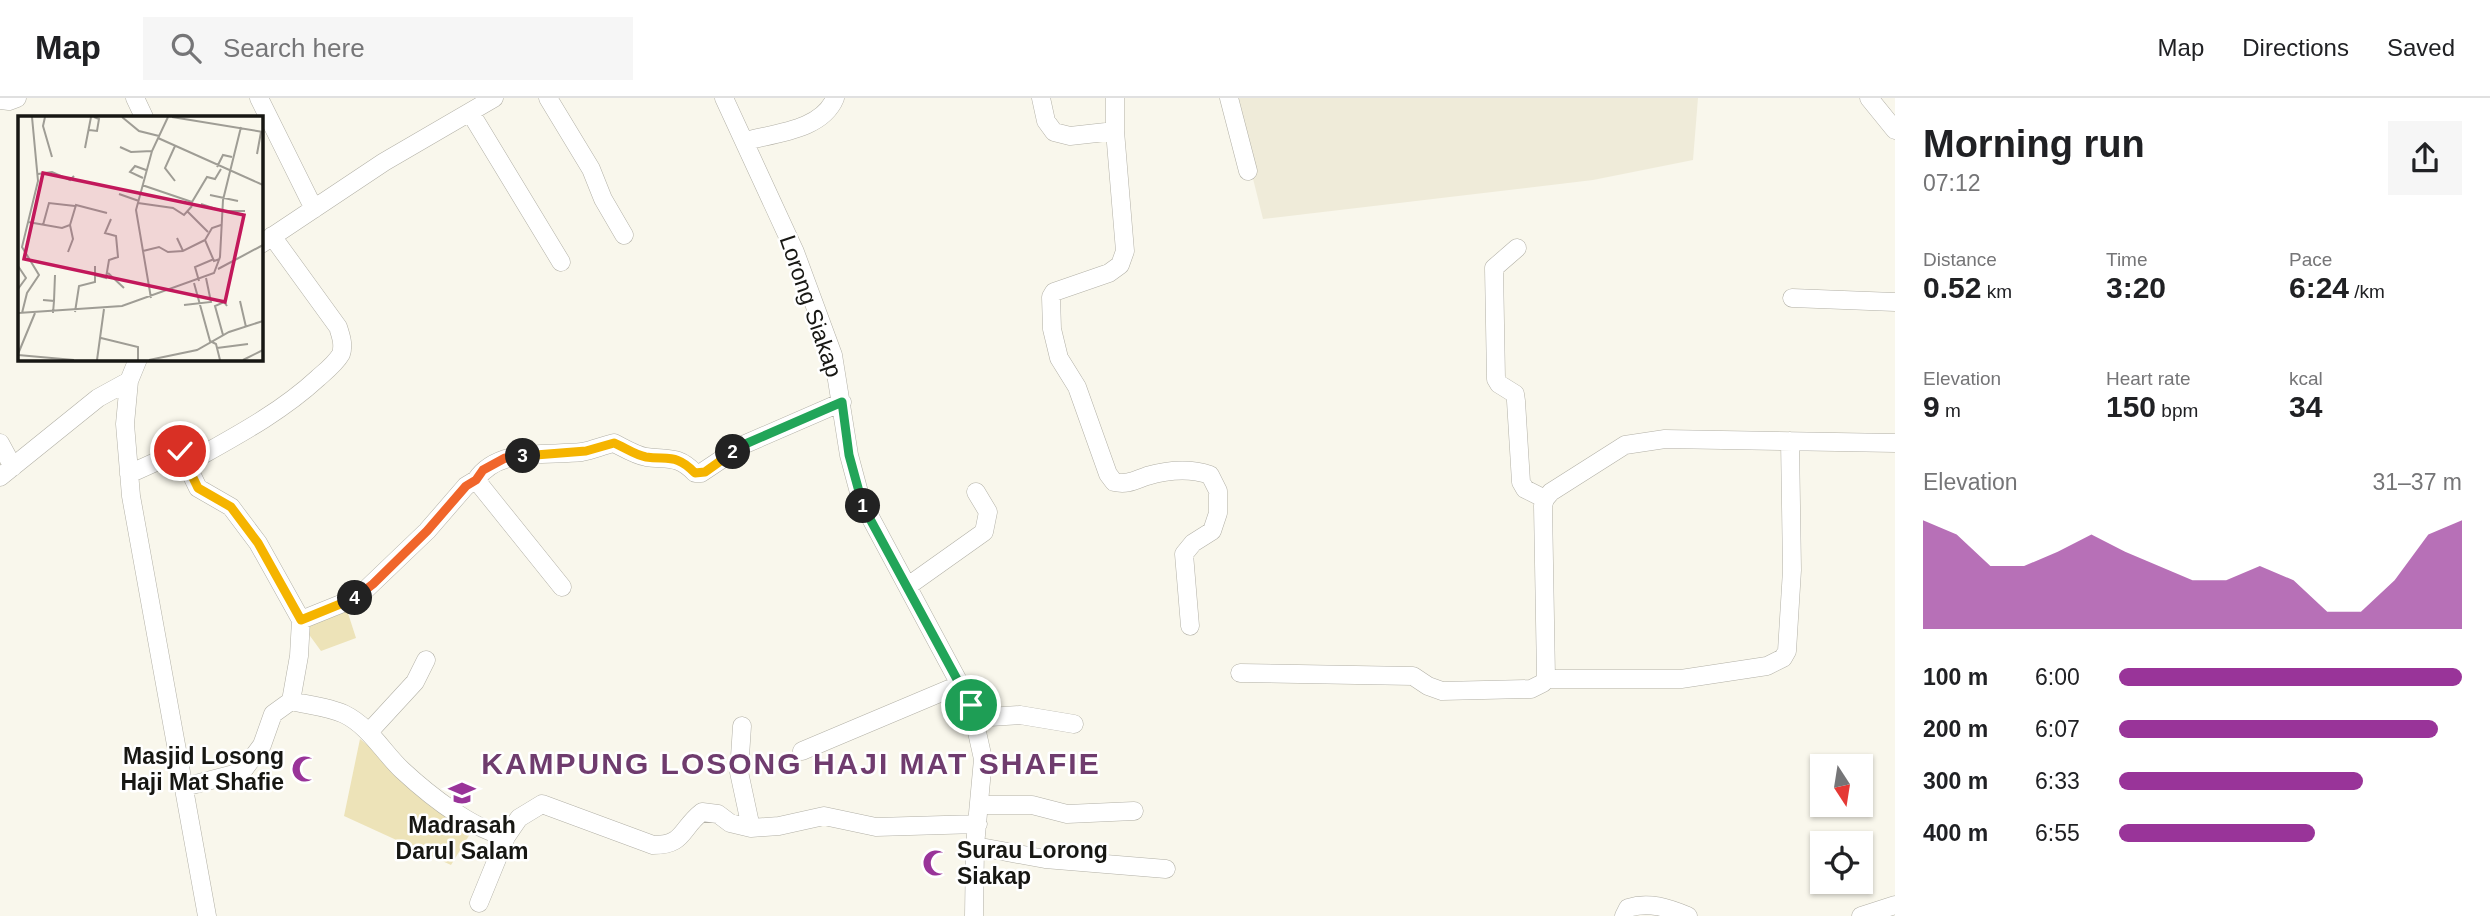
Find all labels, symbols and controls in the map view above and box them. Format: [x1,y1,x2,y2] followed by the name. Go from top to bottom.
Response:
[143,17,633,80] search box
[35,29,101,66] text: Map
[167,29,205,67] icon: search
[223,33,365,63] text: Search here
[2158,34,2204,61] text: Map
[2242,34,2349,61] text: Directions
[2387,34,2455,61] text: Saved
[18,116,262,360] inset map
[2388,121,2462,195] button: share
[1923,123,2145,165] text: Morning run
[1923,170,1981,196] text: 07:12
[775,232,847,380] street label: Lorong Siakap
[1923,249,1997,270] text: Distance
[2106,249,2148,270] text: Time
[2289,249,2332,270] text: Pace
[1923,271,1981,304] text: 0.52
[2106,271,2166,304] text: 3:20
[2289,271,2349,304] text: 6:24
[1981,281,2012,302] text: km
[2349,281,2385,302] text: /km
[1923,368,2001,389] text: Elevation
[2106,368,2190,389] text: Heart rate
[2289,368,2323,389] text: kcal
[1923,390,1940,423] text: 9
[2106,390,2156,423] text: 150
[2289,390,2322,423] text: 34
[1940,400,1961,421] text: m
[2156,400,2198,421] text: bpm
[150,421,210,481] pin
[161,432,199,470] icon: check
[716,434,750,470] pin: 2
[505,438,540,474] pin: 3
[727,441,738,462] text: 2
[517,445,528,466] text: 3
[1923,469,2018,495] text: Elevation
[2372,469,2462,495] text: 31–37 m
[846,488,880,524] pin: 1
[857,495,868,516] text: 1
[338,580,372,616] pin: 4
[349,587,360,608] text: 4
[1923,664,1988,690] text: 100 m
[2035,664,2080,690] text: 6:00
[941,675,1001,735] pin
[952,686,990,724] icon: arrive
[1923,716,1988,742] text: 200 m
[2035,716,2080,742] text: 6:07
[120,743,284,795] place label: Masjid Losong Haji Mat Shafie
[481,747,1101,780] district label: KAMPUNG LOSONG HAJI MAT SHAFIE
[290,754,320,784] mosque icon: Masjid Losong Haji Mat Shafie
[1810,754,1872,817] north arrow
[1810,754,1873,894] map controls
[1923,768,1988,794] text: 300 m
[2035,768,2080,794] text: 6:33
[447,778,477,808] school or university icon: Madrasah Darul Salam
[396,812,528,864] place label: Madrasah Darul Salam
[1923,820,1988,846] text: 400 m
[2035,820,2080,846] text: 6:55
[1810,831,1873,894] button: locate
[957,837,1108,889] place label: Surau Lorong Siakap
[921,848,951,878] mosque icon: Surau Lorong Siakap

